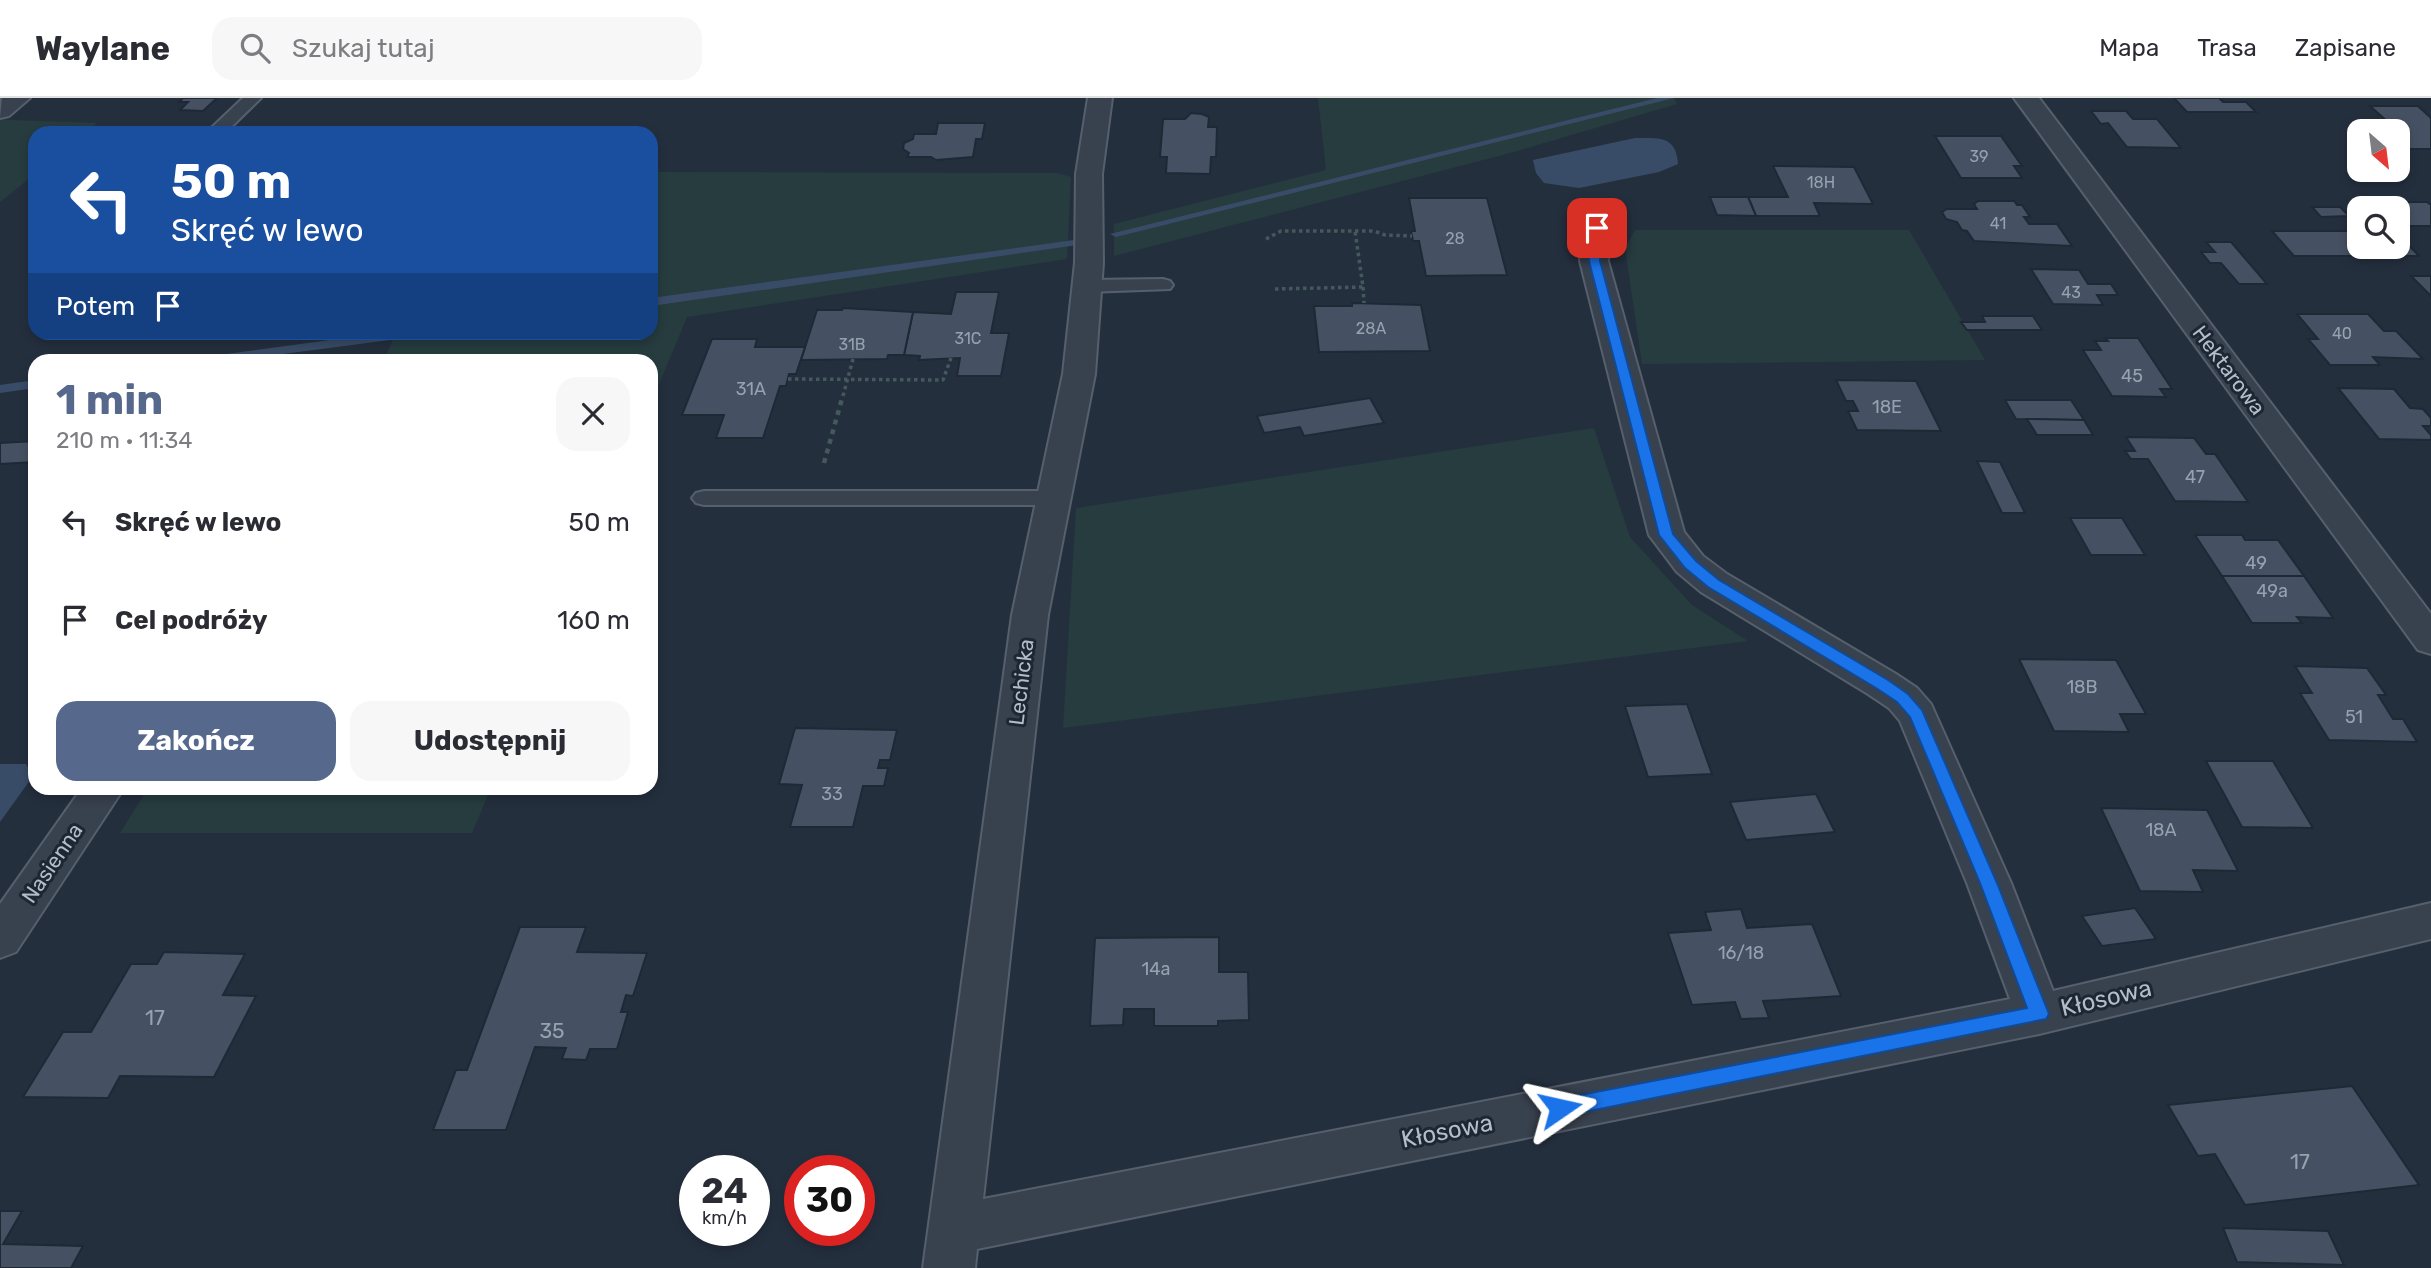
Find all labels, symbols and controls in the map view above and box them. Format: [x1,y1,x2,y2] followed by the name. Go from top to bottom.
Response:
[212,17,702,80] search box
[35,29,170,68] text: Waylane
[236,29,274,67] icon: search
[292,33,435,64] text: Szukaj tutaj
[2099,34,2159,62] text: Mapa
[2197,34,2257,62] text: Trasa
[2295,34,2396,62] text: Zapisane
[2347,119,2410,182] north arrow
[2347,119,2410,259] map controls
[1969,147,1989,166] house number: 39
[171,152,291,210] text: 50 m
[56,154,147,245] icon: left
[1807,173,1835,192] house number: 18H
[2347,196,2410,259] button: search
[1567,198,1627,258] pin
[1578,209,1616,247] icon: arrive
[171,211,364,249] text: Skręć w lewo
[1990,214,2006,233] house number: 41
[1445,229,1465,248] house number: 28
[2061,283,2081,302] house number: 43
[149,287,187,325] icon: arrive
[56,291,135,322] text: Potem
[1356,319,1386,338] house number: 28A
[2187,321,2271,419] street label: Hektarowa
[2332,324,2352,343] house number: 40
[955,329,981,348] house number: 31C
[839,335,865,354] house number: 31B
[2121,365,2143,387] house number: 45
[56,375,163,425] text: 1 min
[556,377,630,451] button: close
[736,378,766,400] house number: 31A
[1872,396,1902,418] house number: 18E
[56,426,193,454] text: 210 m · 11:34
[2185,466,2205,488] house number: 47
[56,503,94,541] icon: left
[115,507,281,538] text: Skręć w lewo
[569,507,630,538] text: 50 m
[2245,552,2267,574] house number: 49
[2256,580,2288,602] house number: 49a
[56,601,94,639] icon: arrive
[115,605,268,636] text: Cel podróży
[557,605,630,636] text: 160 m
[1003,637,1039,727] street label: Lechicka
[2066,676,2098,698] house number: 18B
[56,701,336,781] button: Zakończ
[350,701,630,781] button: Udostępnij
[2345,706,2363,728] house number: 51
[821,783,843,805] house number: 33
[16,818,88,908] street label: Nasienna
[2145,819,2177,841] house number: 18A
[1718,942,1764,964] house number: 16/18
[1142,958,1170,980] house number: 14a
[2058,974,2154,1022] street label: Kłosowa
[145,1005,165,1030] house number: 17
[539,1018,565,1043] house number: 35
[1523,1071,1597,1145] position arrow
[1399,1108,1495,1154] street label: Kłosowa
[2290,1149,2310,1174] house number: 17
[784,1155,875,1246] speed limit sign: 30
[701,1170,748,1212] text: 24
[702,1207,747,1229] text: km/h

